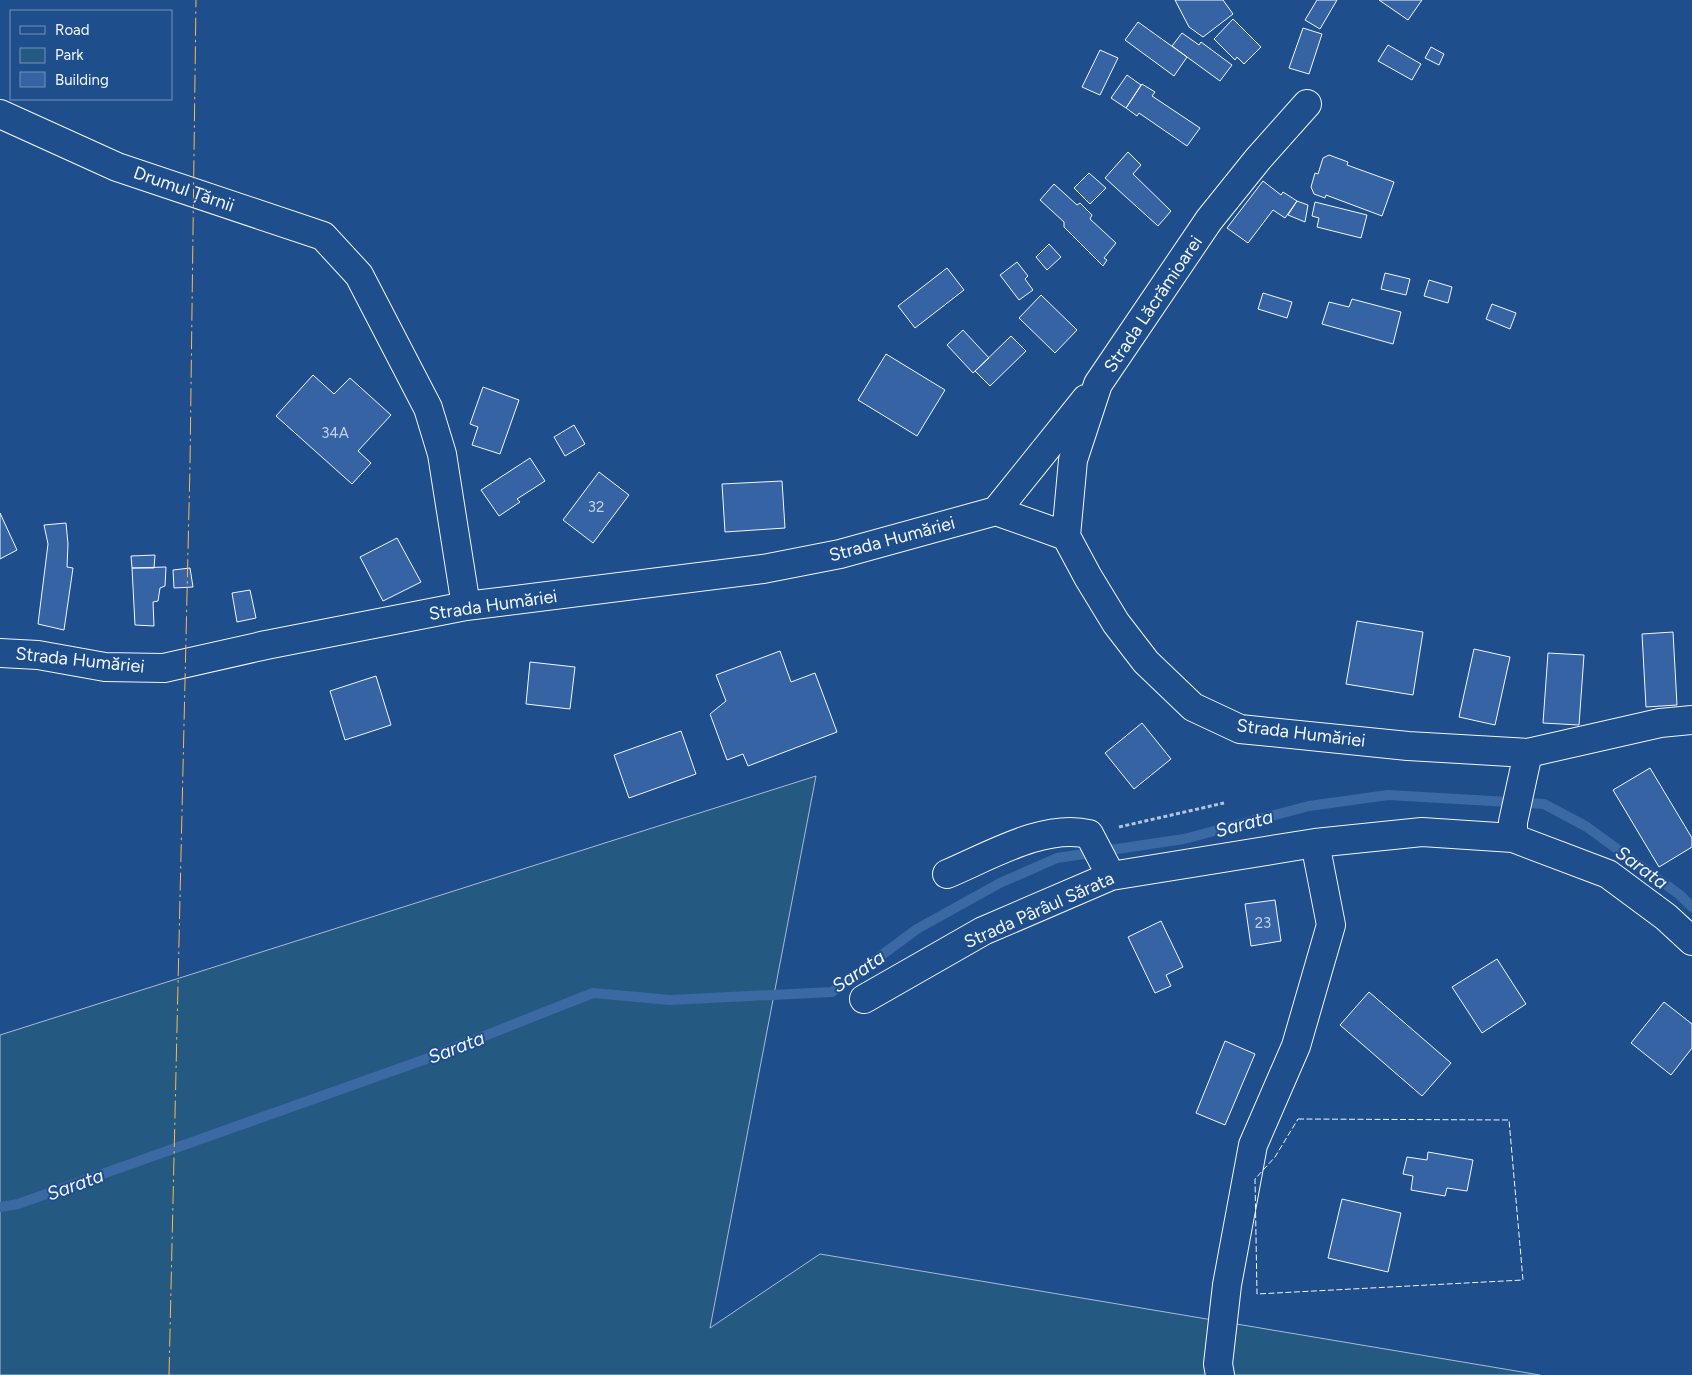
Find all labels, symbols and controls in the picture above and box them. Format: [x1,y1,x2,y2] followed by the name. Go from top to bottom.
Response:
[10,10,172,100] legend
[55,21,90,39] text: Road
[55,46,84,64] text: Park
[55,71,109,89] text: Building
[131,161,237,217] street label: Drumul Țărnii
[1099,232,1207,376] street label: Strada Lăcrămioarei
[321,424,349,442] house number: 34A
[588,498,604,516] house number: 32
[827,512,957,566] street label: Strada Humăriei
[427,585,559,625] street label: Strada Humăriei
[14,642,146,678] street label: Strada Humăriei
[1235,714,1367,752] street label: Strada Humăriei
[1213,805,1276,842] water label: Sarata
[1611,841,1672,894] water label: Sarata
[961,867,1117,953] street label: Strada Pârâul Sărata
[1255,914,1271,932] house number: 23
[827,945,889,997] water label: Sarata
[425,1026,488,1069] water label: Sarata
[44,1164,107,1205] water label: Sarata

